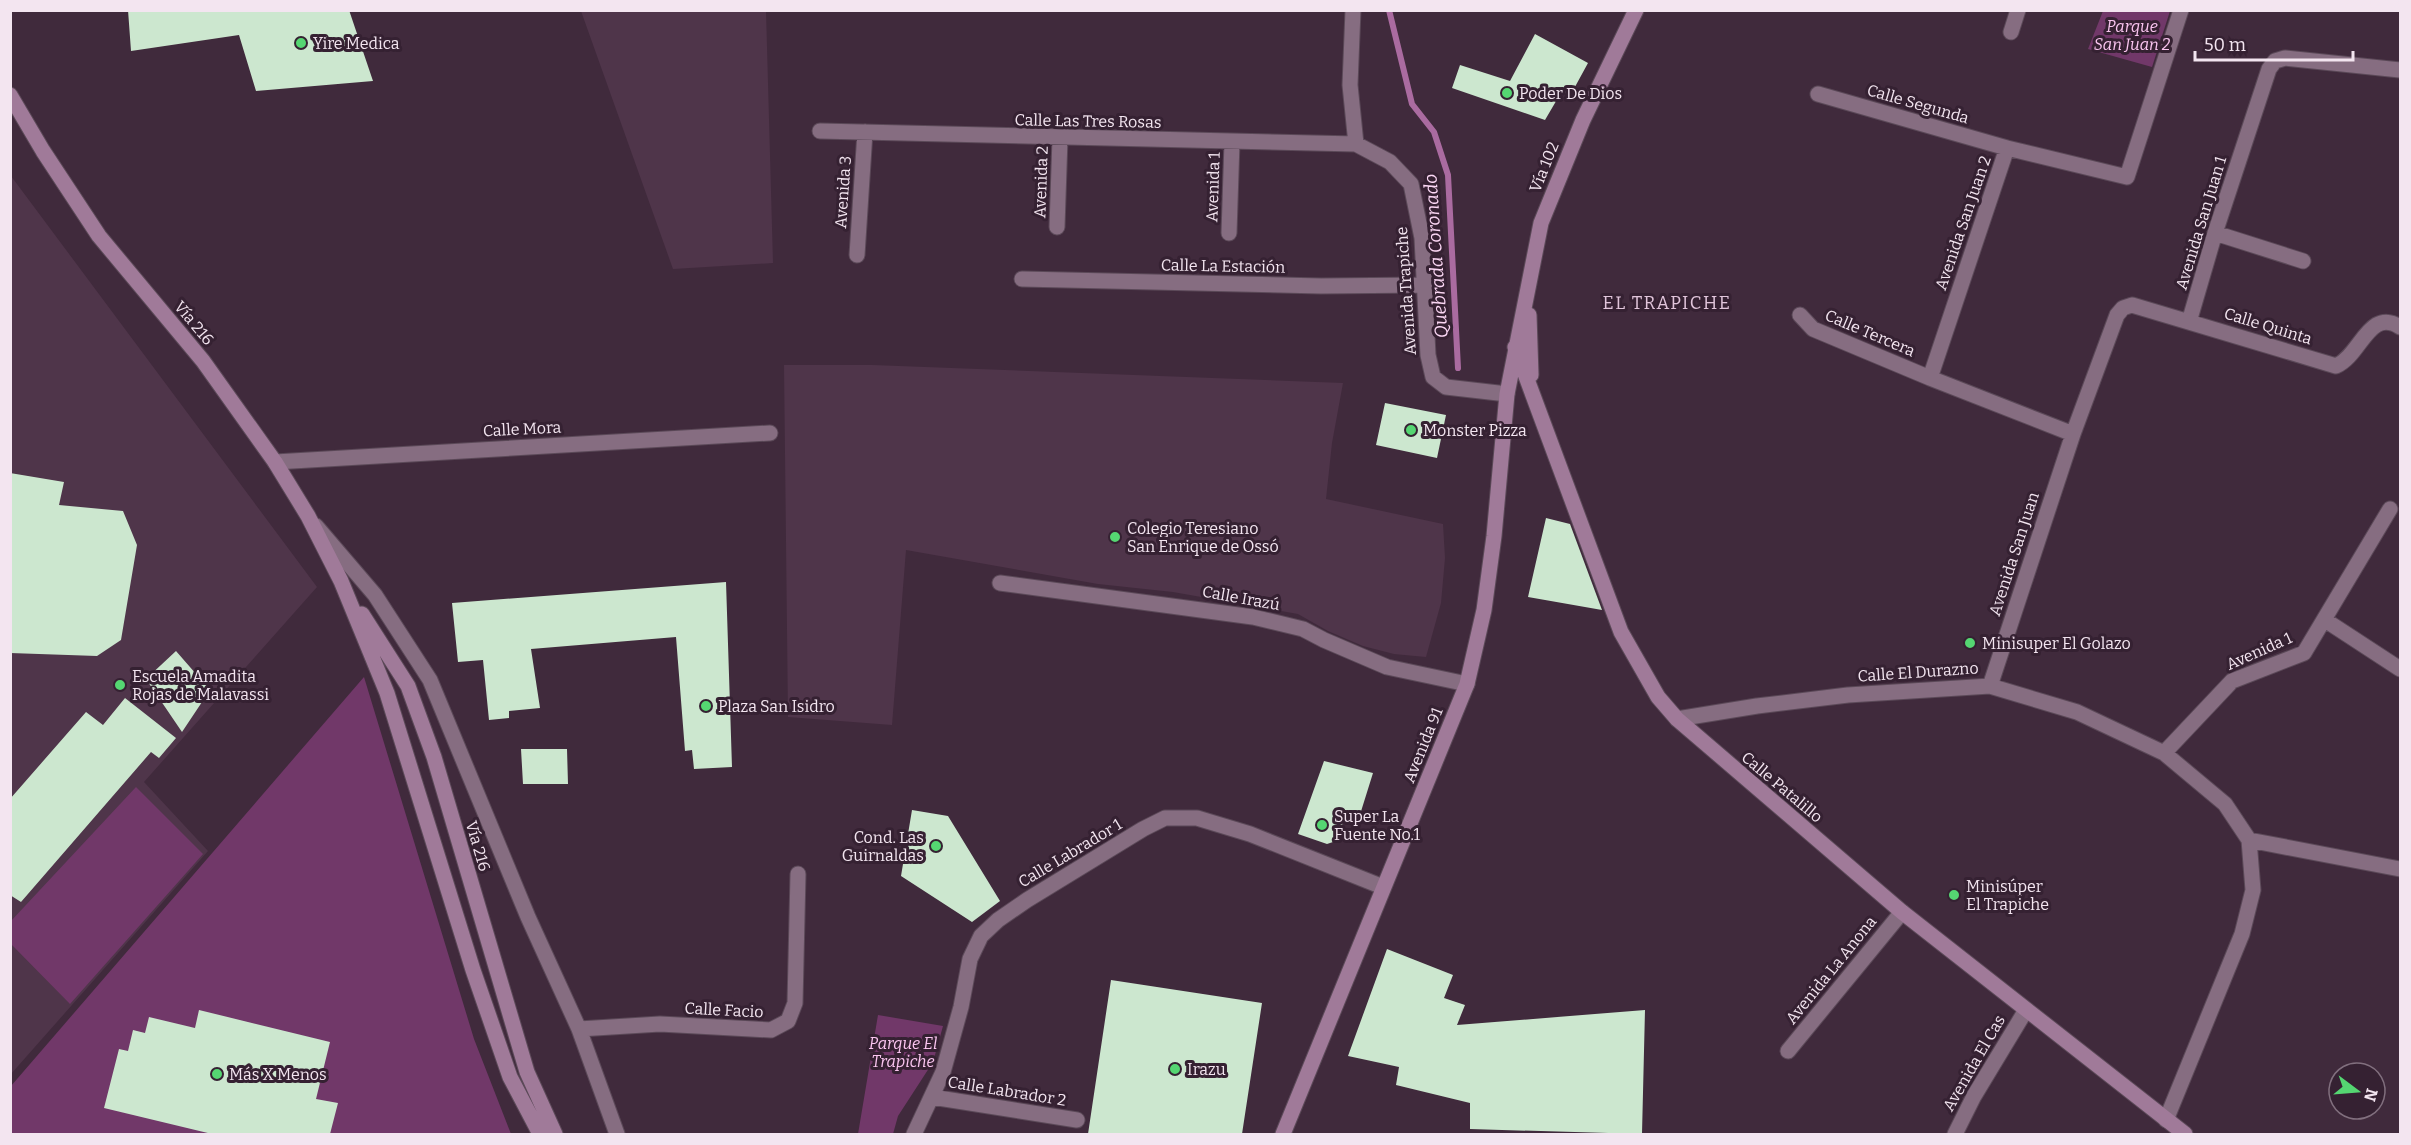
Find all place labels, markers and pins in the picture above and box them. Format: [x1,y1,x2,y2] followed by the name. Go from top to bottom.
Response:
[313,34,400,53] place label: Yire Medica
[294,36,308,50] marker: Yire Medica
[1519,84,1622,103] place label: Poder De Dios
[1500,86,1514,100] marker: Poder De Dios
[1423,421,1527,440] place label: Monster Pizza
[1404,423,1418,437] marker: Monster Pizza
[1127,519,1279,556] place label: Colegio Teresiano San Enrique de Ossó
[1108,530,1122,544] marker: Colegio Teresiano San Enrique de Ossó
[1982,634,2131,653] place label: Minisuper El Golazo
[1963,636,1977,650] marker: Minisuper El Golazo
[132,667,269,704] place label: Escuela Amadita Rojas de Malavassi
[113,678,127,692] marker: Escuela Amadita Rojas de Malavassi
[718,697,835,716] place label: Plaza San Isidro
[699,699,713,713] marker: Plaza San Isidro
[1334,807,1420,844] place label: Super La Fuente No.1
[1315,818,1329,832] marker: Super La Fuente No.1
[842,828,924,865] place label: Cond. Las Guirnaldas
[929,839,943,853] marker: Cond. Las Guirnaldas
[1966,877,2049,914] place label: Minisúper El Trapiche
[1947,888,1961,902] marker: Minisúper El Trapiche
[1187,1060,1226,1079] place label: Irazu
[1168,1062,1182,1076] marker: Irazu
[229,1065,327,1084] place label: Más X Menos
[210,1067,224,1081] marker: Más X Menos

